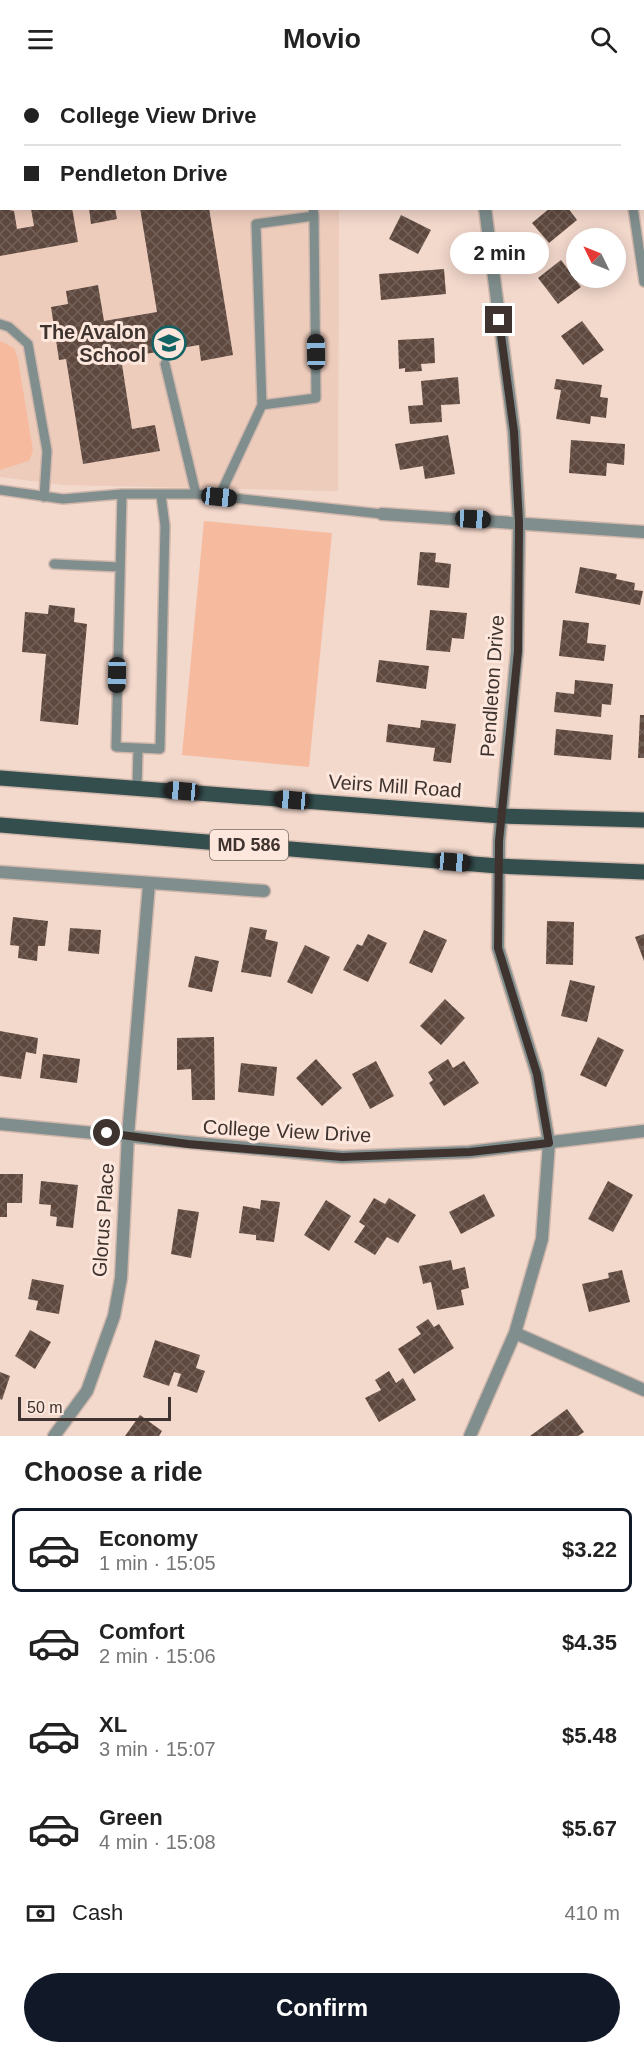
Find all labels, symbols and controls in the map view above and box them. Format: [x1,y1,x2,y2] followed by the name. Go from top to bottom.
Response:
[24,23,57,56] icon: menu
[587,23,620,56] icon: search
[283,24,361,54] text: Movio
[60,103,256,128] text: College View Drive
[60,161,227,186] text: Pendleton Drive
[566,228,626,288] north arrow
[566,228,626,288] map controls
[450,233,548,275] callout: 2 min
[473,242,526,264] text: 2 min
[485,306,512,333] route end
[40,321,146,366] place label: The Avalon School
[151,325,187,361] school or university icon: The Avalon School
[307,334,325,370] car
[200,486,238,508] car
[455,509,491,529] car
[476,614,508,758] street label: Pendleton Drive
[108,657,126,693] car
[328,770,462,802] street label: Veirs Mill Road
[163,780,201,802] car
[273,789,311,811] car
[210,830,288,860] road number: MD 586
[434,851,472,873] car
[202,1116,372,1146] street label: College View Drive
[93,1119,120,1146] route start
[88,1162,118,1278] street label: Glorus Place
[18,1394,171,1422] scale bar
[27,1399,63,1416] text: 50 m
[24,1457,203,1487] text: Choose a ride
[27,1523,81,1577] icon: car
[99,1526,198,1551] text: Economy
[562,1537,617,1562] text: $3.22
[99,1552,216,1574] text: 1 min · 15:05
[27,1616,81,1670] icon: car
[99,1619,185,1644] text: Comfort
[562,1630,617,1655] text: $4.35
[99,1645,216,1667] text: 2 min · 15:06
[27,1709,81,1763] icon: car
[99,1712,127,1737] text: XL
[562,1723,617,1748] text: $5.48
[99,1738,216,1760] text: 3 min · 15:07
[27,1802,81,1856] icon: car
[99,1805,163,1830] text: Green
[562,1816,617,1841] text: $5.67
[99,1831,216,1853] text: 4 min · 15:08
[24,1897,57,1930] icon: cash
[72,1900,123,1925] text: Cash
[564,1902,620,1924] text: 410 m
[24,1973,620,2042] button: Confirm

